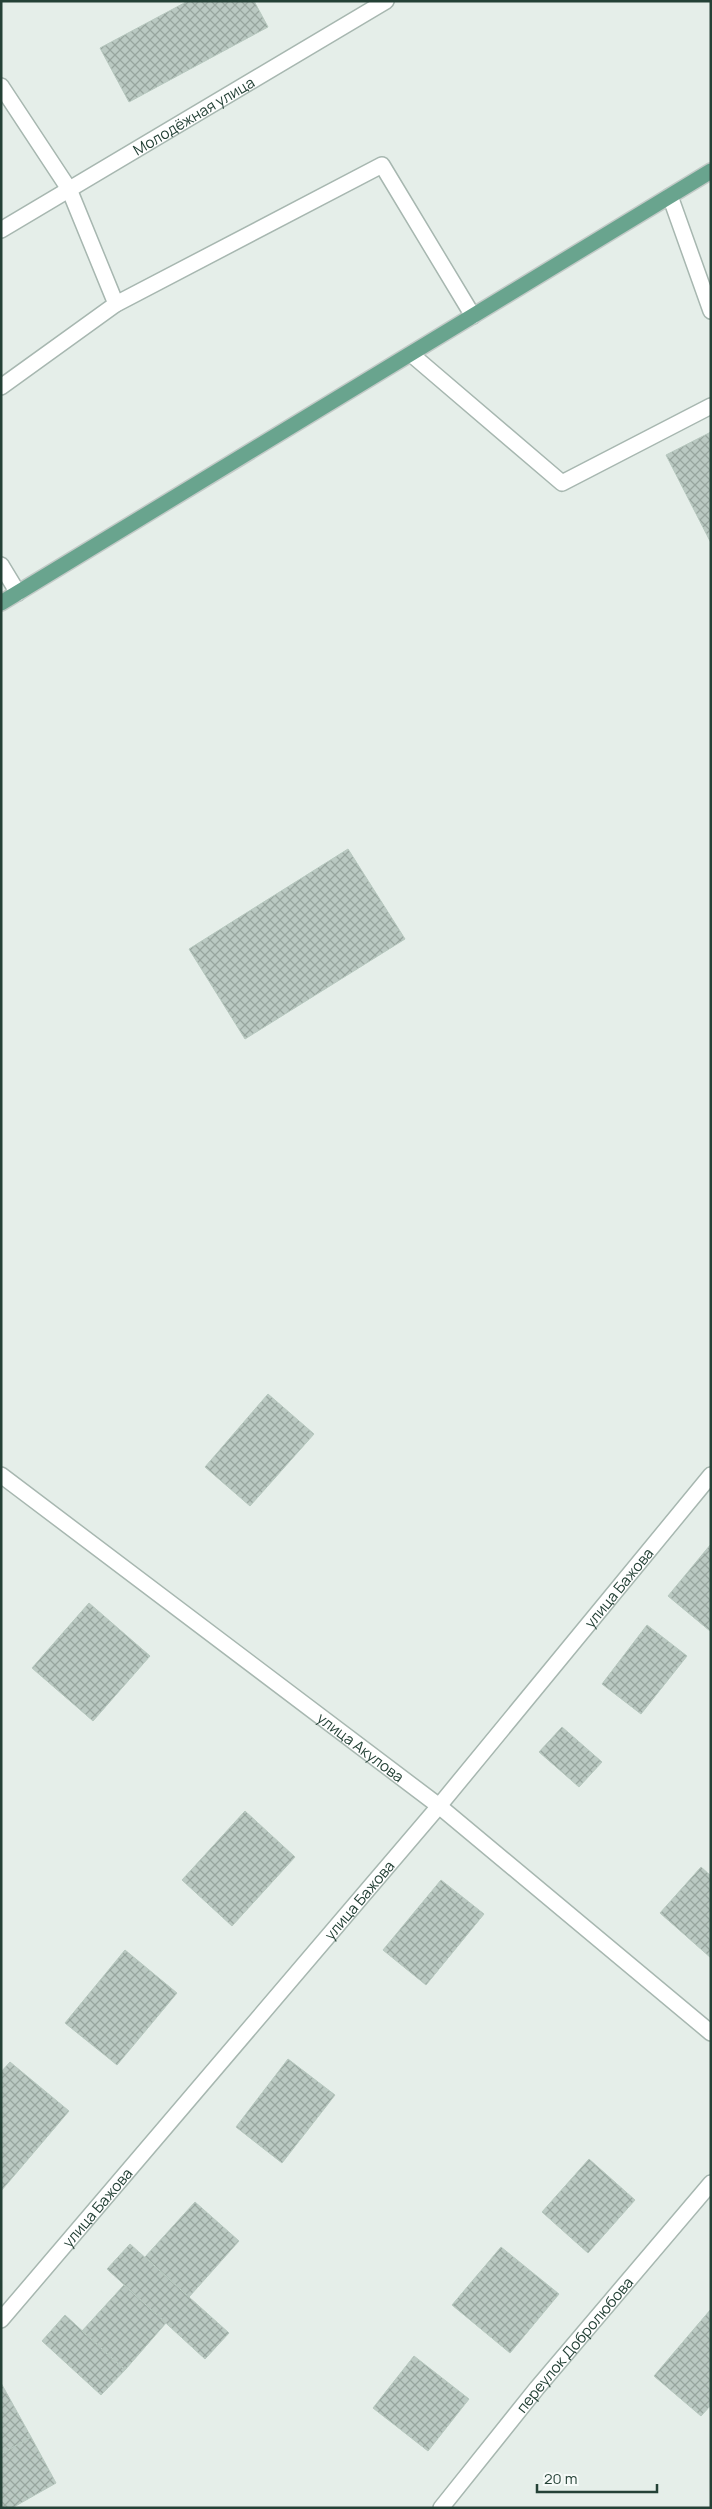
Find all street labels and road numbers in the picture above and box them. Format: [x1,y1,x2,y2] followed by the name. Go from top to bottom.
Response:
[129,71,258,160] street label: Молодёжная улица
[579,1543,658,1632] street label: улица Бажова
[313,1707,409,1787] street label: улица Акулова
[319,1856,399,1944] street label: улица Бажова
[57,2163,137,2252] street label: улица Бажова
[511,2272,638,2417] street label: переулок Добролюбова

